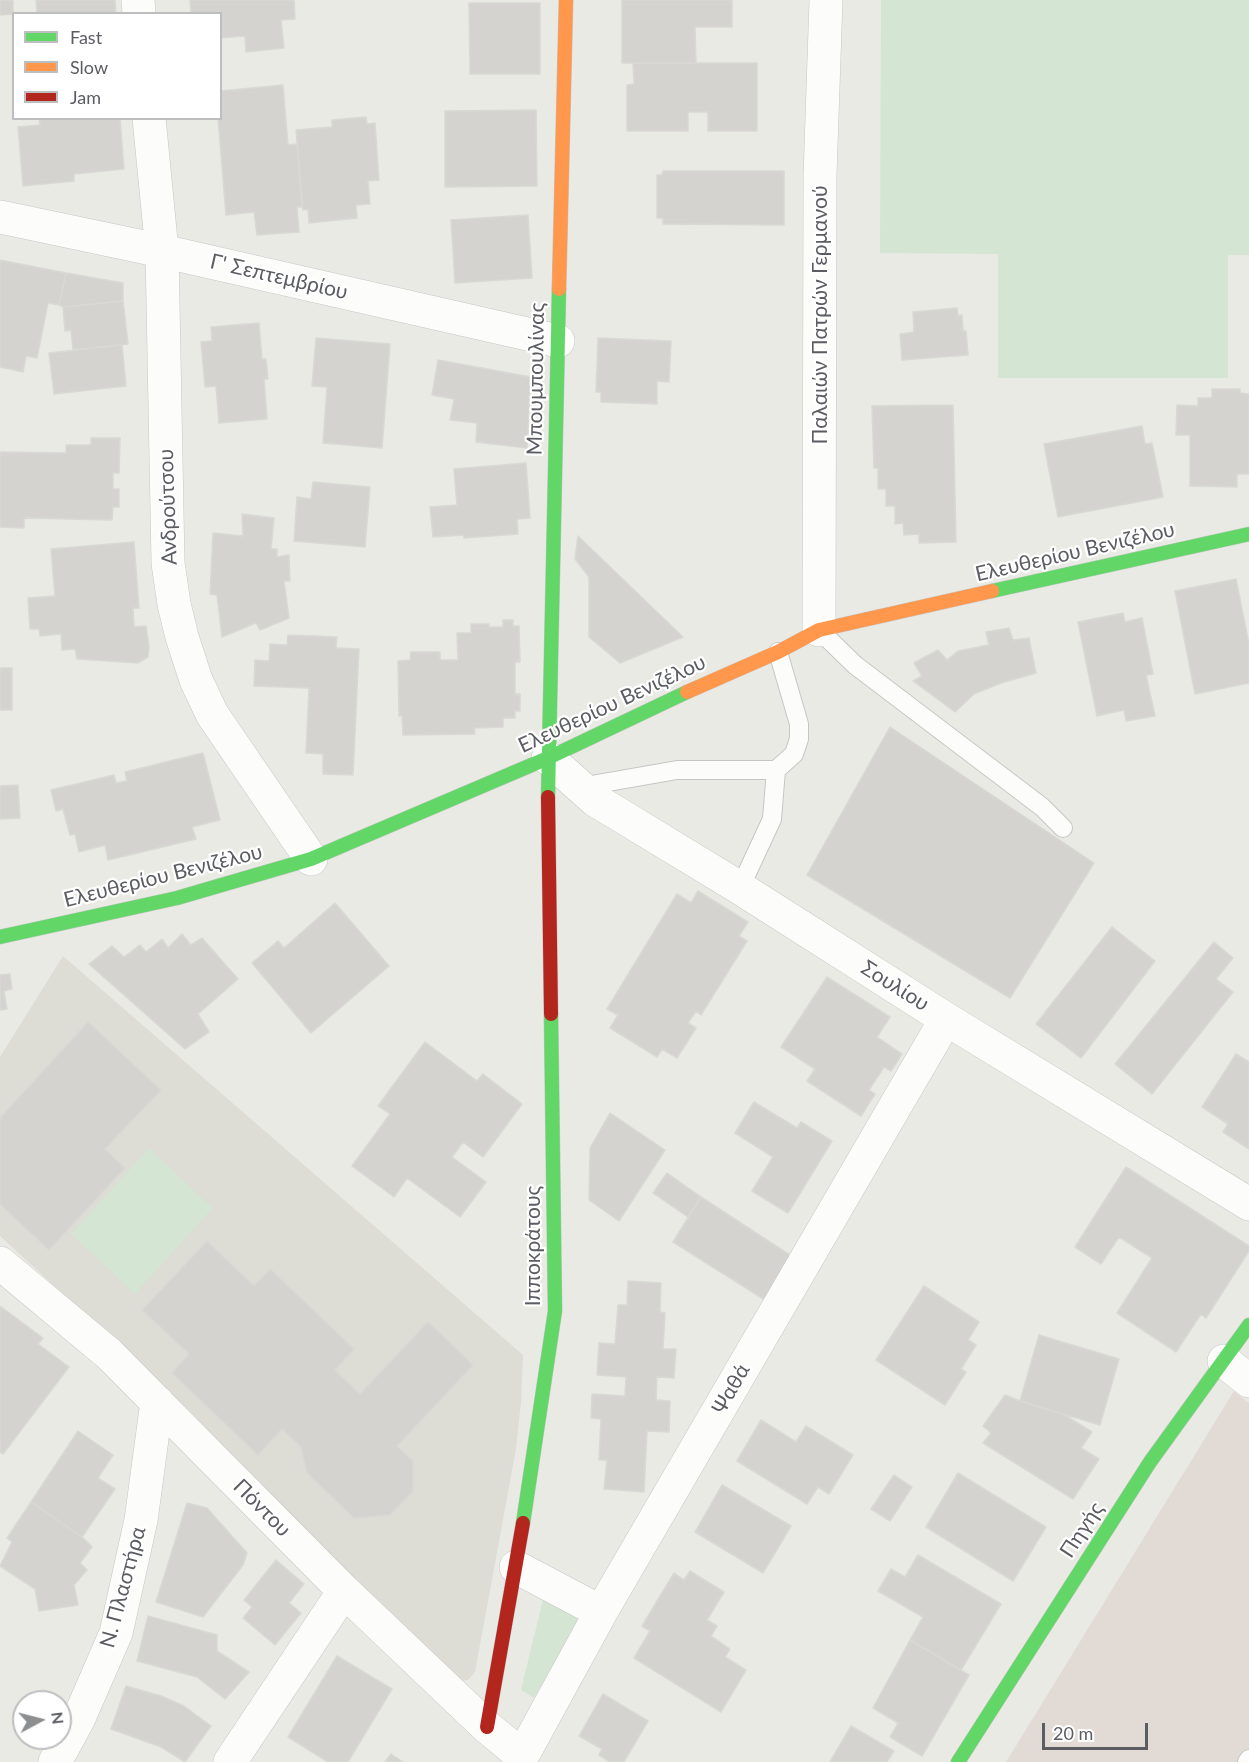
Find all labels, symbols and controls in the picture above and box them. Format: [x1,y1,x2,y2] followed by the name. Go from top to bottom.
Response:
[12,12,222,120] legend
[70,26,102,48] text: Fast
[70,56,108,78] text: Slow
[70,86,101,108] text: Jam
[807,185,833,445] street label: Παλαιών Πατρών Γερμανού
[208,249,350,305] street label: Γ' Σεπτεμβρίου
[522,302,550,456] street label: Μπουμπουλίνας
[153,448,183,566] street label: Ανδρούτσου
[973,517,1177,587] street label: Ελευθερίου Βενιζέλου
[514,650,710,758] street label: Ελευθερίου Βενιζέλου
[61,839,265,913] street label: Ελευθερίου Βενιζέλου
[856,955,934,1017] street label: Σουλίου
[520,1186,546,1306] street label: Ιπποκράτους
[707,1359,755,1419] street label: Ψαθά
[228,1474,296,1542] street label: Πόντου
[1055,1497,1109,1563] street label: Πηγής
[95,1524,151,1650] street label: Ν. Πλαστήρα
[12,1690,72,1750] north arrow
[48,1711,69,1725] text: N
[1045,1711,1152,1749] scale bar
[1053,1722,1093,1744] text: 20 m

